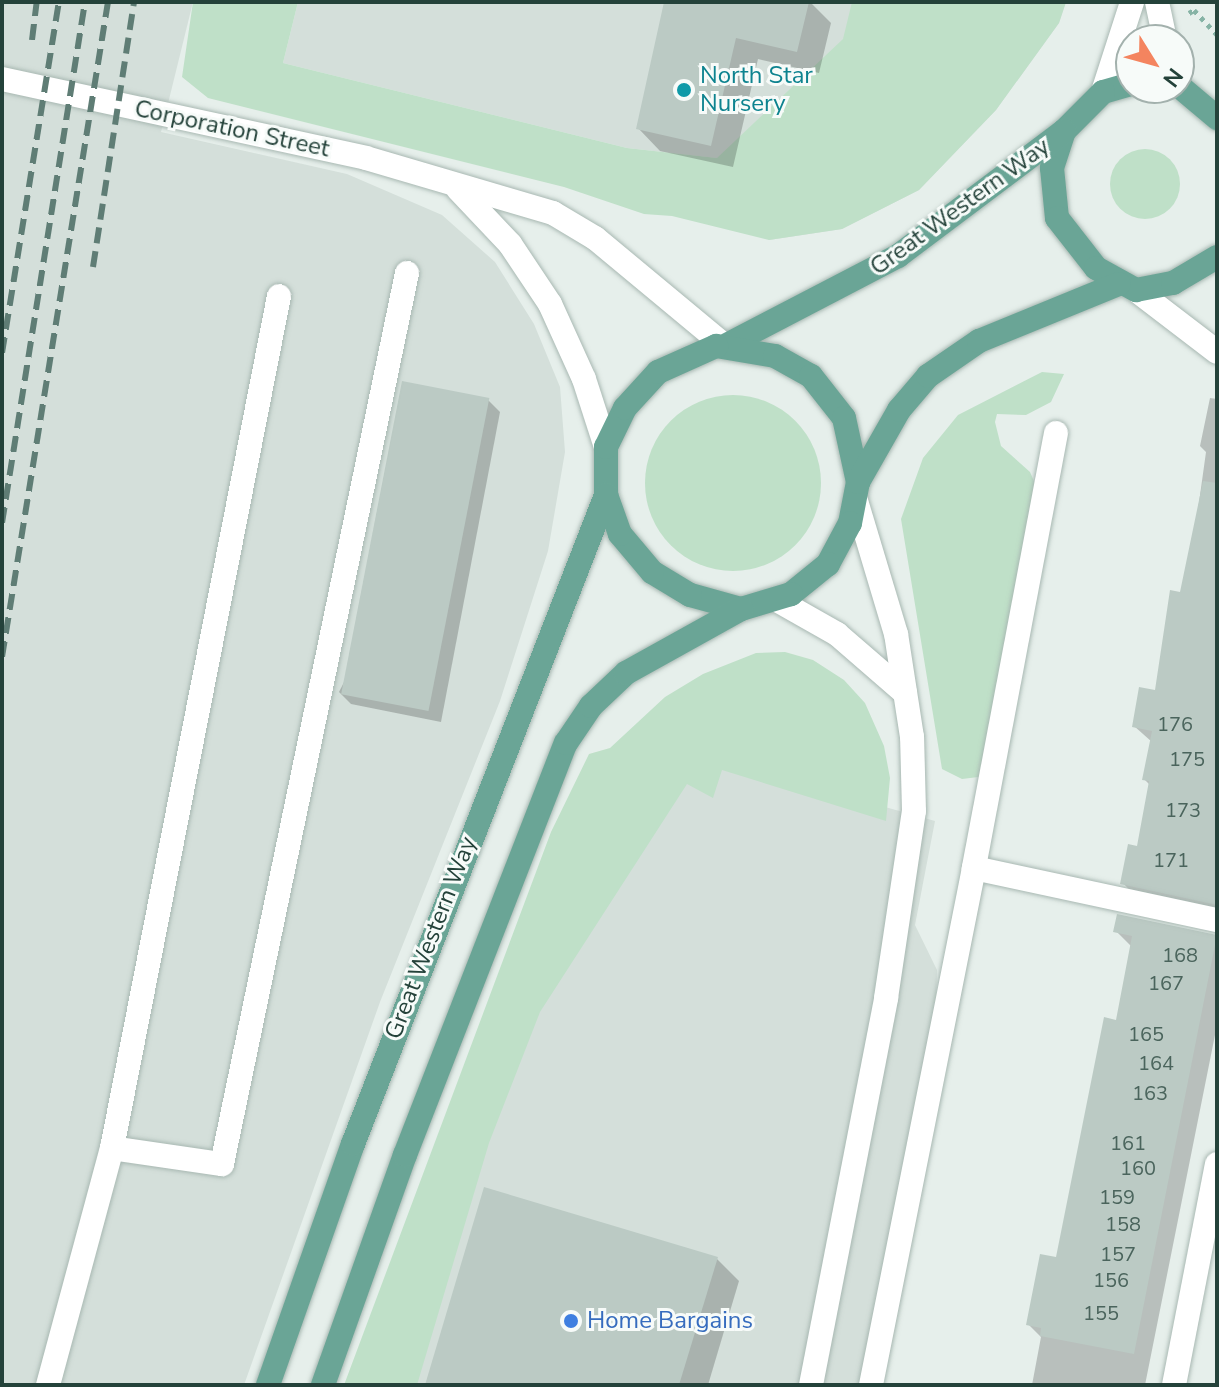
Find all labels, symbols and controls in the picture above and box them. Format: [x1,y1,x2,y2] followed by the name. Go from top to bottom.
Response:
[1115,24,1195,104] north arrow
[700,62,813,118] place label: North Star Nursery
[1156,62,1190,93] text: N
[675,81,693,99] marker: North Star Nursery
[132,94,332,164] street label: Corporation Street
[865,132,1055,282] street label: Great Western Way
[1157,712,1193,736] house number: 176
[1169,747,1205,771] house number: 175
[1165,798,1201,822] house number: 173
[379,833,483,1043] street label: Great Western Way
[1153,848,1189,872] house number: 171
[1162,943,1198,967] house number: 168
[1148,971,1184,995] house number: 167
[1128,1022,1164,1046] house number: 165
[1138,1051,1174,1075] house number: 164
[1132,1081,1168,1105] house number: 163
[1110,1131,1146,1155] house number: 161
[1120,1156,1156,1180] house number: 160
[1099,1185,1135,1209] house number: 159
[1105,1212,1141,1236] house number: 158
[1100,1242,1136,1266] house number: 157
[1093,1268,1129,1292] house number: 156
[1083,1301,1119,1325] house number: 155
[587,1307,753,1335] place label: Home Bargains
[562,1312,580,1330] marker: Home Bargains

